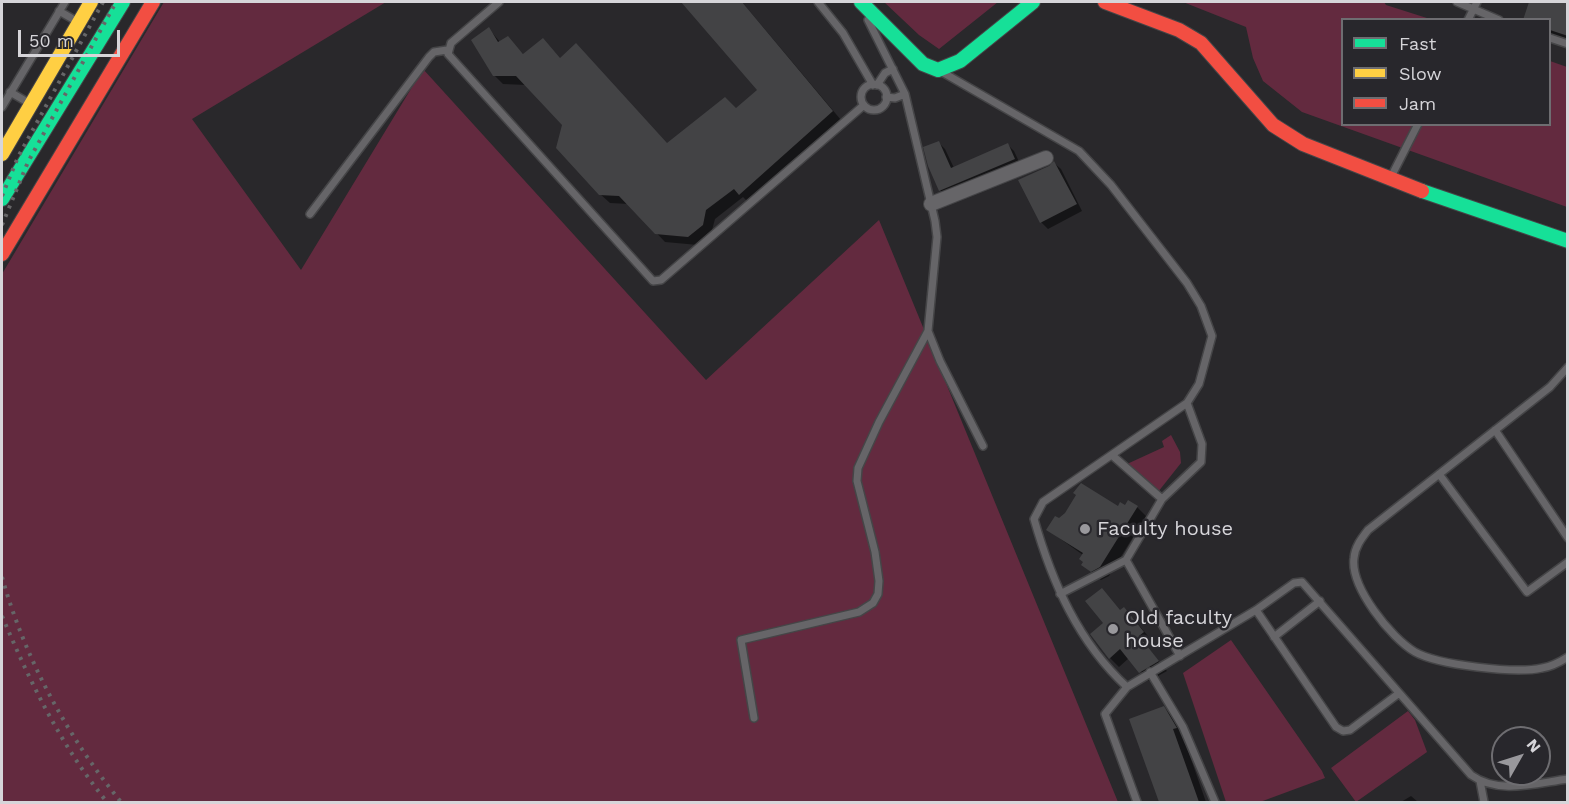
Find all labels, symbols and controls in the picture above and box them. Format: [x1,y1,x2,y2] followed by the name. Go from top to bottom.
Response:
[21,18,123,56] scale bar
[1341,18,1551,126] legend
[29,30,74,51] text: 50 m
[1399,33,1436,54] text: Fast
[1399,63,1442,84] text: Slow
[1399,93,1436,114] text: Jam
[1097,517,1233,541] place label: Faculty house
[1078,522,1092,536] marker: Faculty house
[1125,606,1232,653] place label: Old faculty house
[1106,622,1120,636] marker: Old faculty house
[1491,726,1551,786] north arrow
[1523,735,1545,756] text: N

